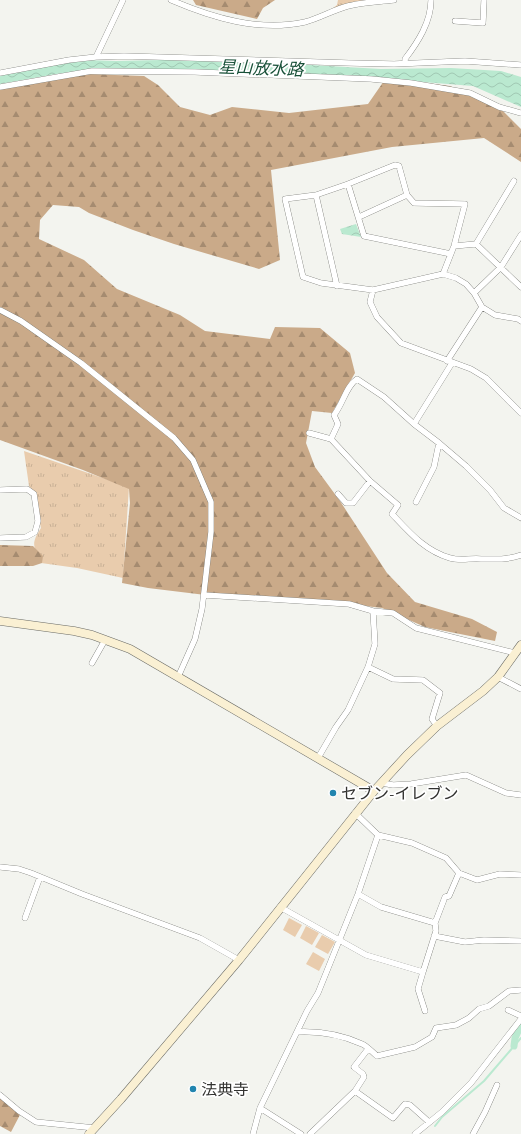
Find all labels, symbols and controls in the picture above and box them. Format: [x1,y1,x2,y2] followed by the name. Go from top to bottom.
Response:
[218,57,306,80] water label: 星山放水路
[341,784,459,803] place label: セブン-イレブン
[328,788,338,798] marker: セブン-イレブン
[201,1080,249,1099] place label: 法典寺
[188,1084,198,1094] marker: 法典寺

